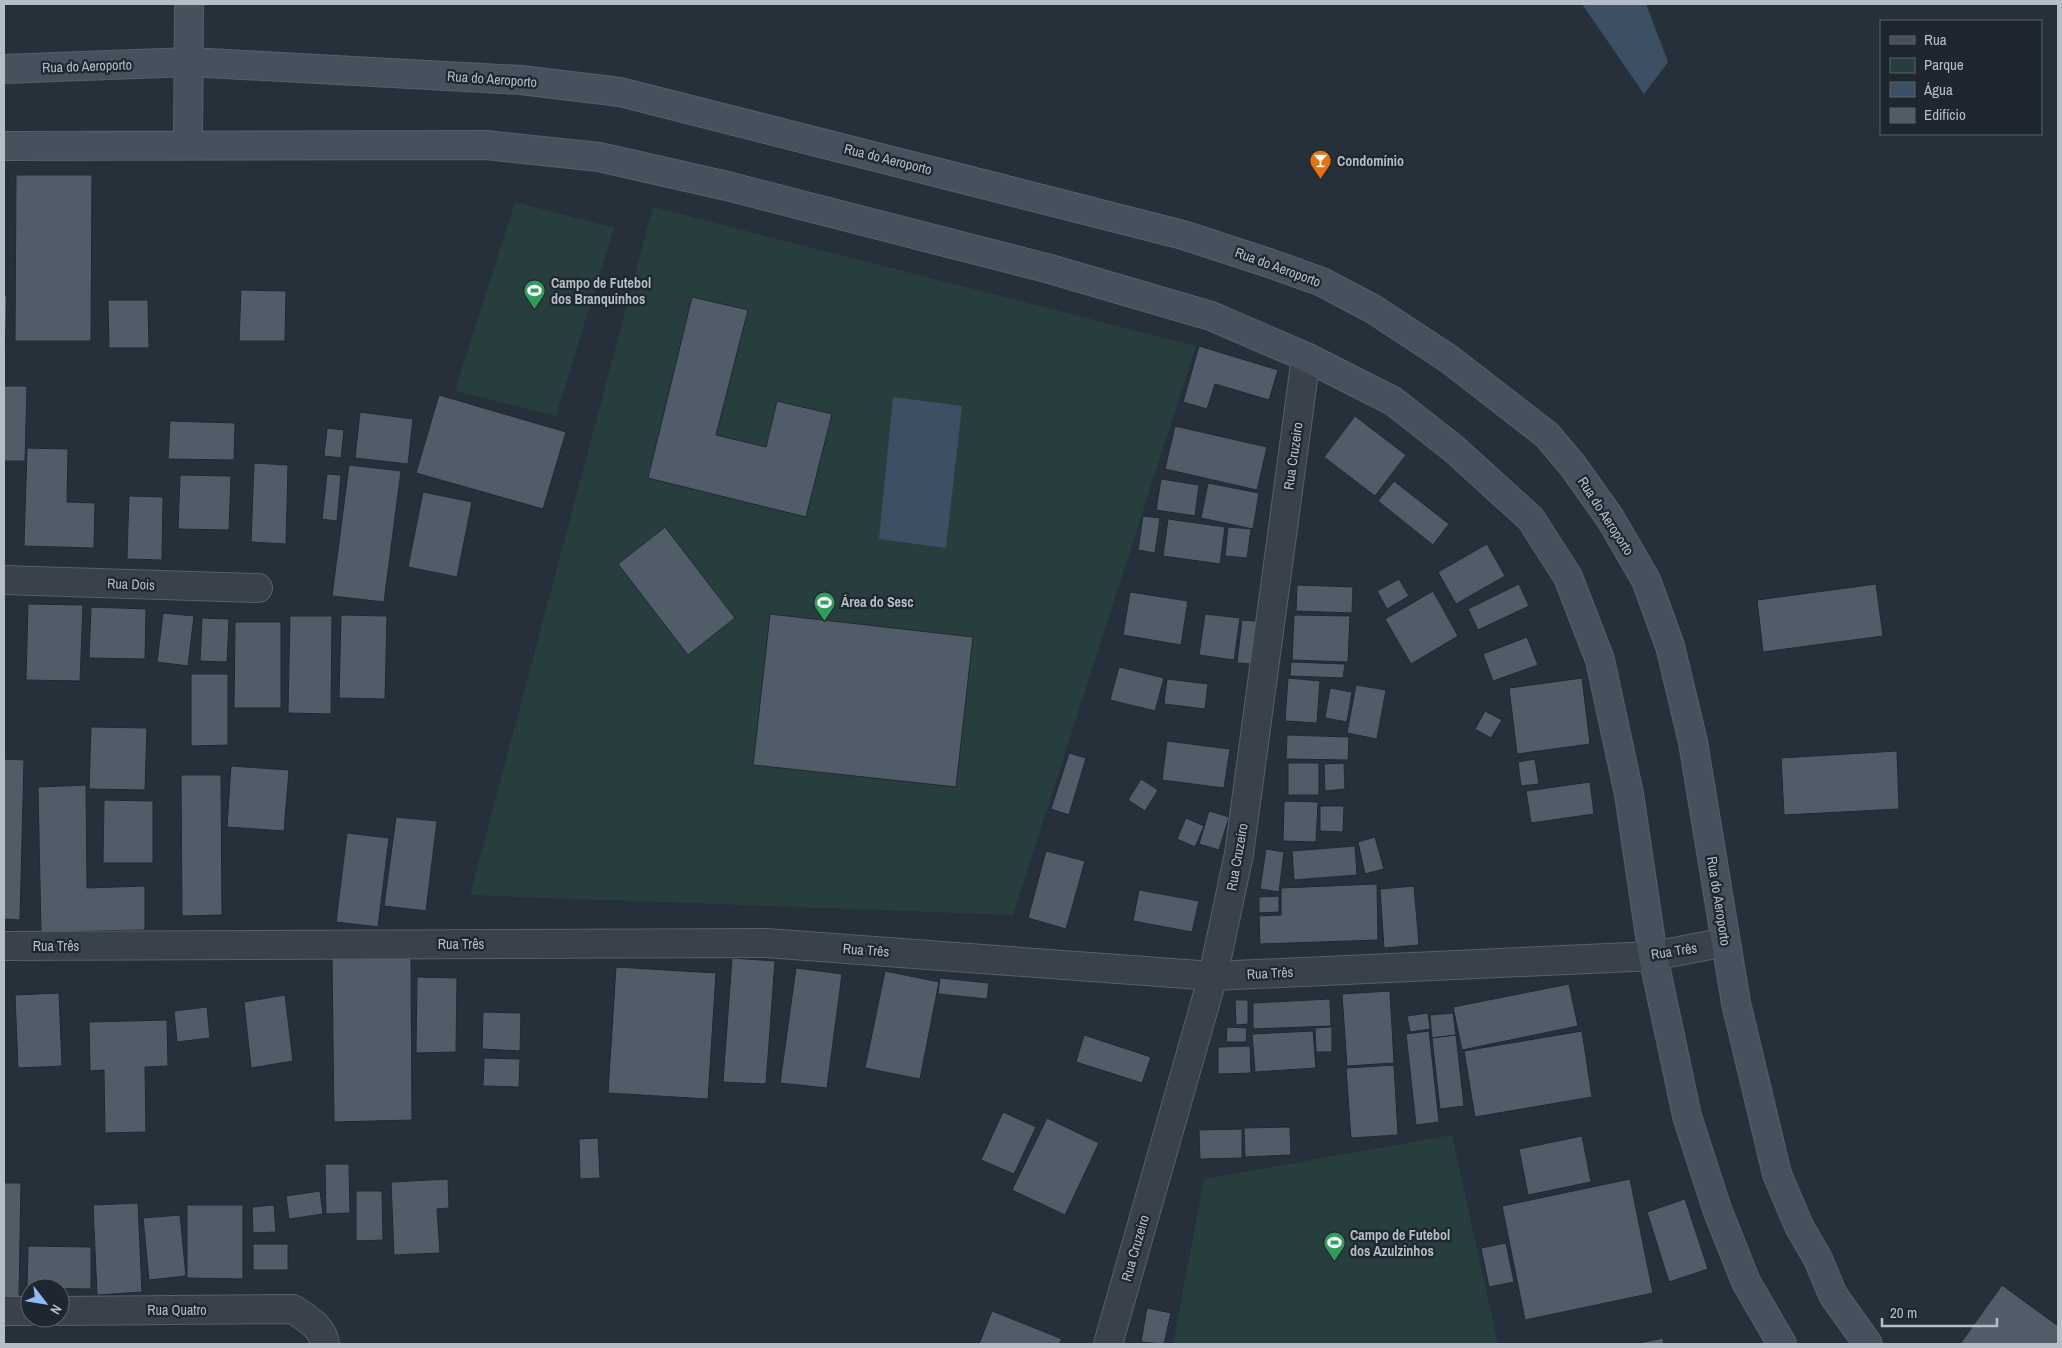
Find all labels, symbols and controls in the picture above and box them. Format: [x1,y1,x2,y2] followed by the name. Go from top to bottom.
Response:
[1880,20,2042,135] legend
[1924,29,1947,50] text: Rua
[1924,54,1964,75] text: Parque
[42,55,132,77] street label: Rua do Aeroporto
[446,67,538,91] street label: Rua do Aeroporto
[1923,79,1953,100] text: Água
[1924,104,1966,125] text: Edifício
[842,139,934,179] street label: Rua do Aeroporto
[1309,149,1333,180] bar icon: Condomínio
[1337,152,1404,170] place label: Condomínio
[1233,243,1323,291] street label: Rua do Aeroporto
[551,274,651,308] place label: Campo de Futebol dos Branquinhos
[523,279,547,310] sports icon: Campo de Futebol dos Branquinhos
[1279,421,1307,491] street label: Rua Cruzeiro
[1574,473,1638,559] street label: Rua do Aeroporto
[107,574,155,594] street label: Rua Dois
[813,590,837,621] sports icon: Área do Sesc
[841,593,914,611] place label: Área do Sesc
[1222,822,1252,892] street label: Rua Cruzeiro
[1703,855,1735,947] street label: Rua do Aeroporto
[438,935,485,953] street label: Rua Três
[33,937,80,955] street label: Rua Três
[1650,938,1699,964] street label: Rua Três
[842,939,890,961] street label: Rua Três
[1246,963,1294,983] street label: Rua Três
[1117,1213,1153,1283] street label: Rua Cruzeiro
[1350,1226,1450,1260] place label: Campo de Futebol dos Azulzinhos
[1322,1231,1346,1262] sports icon: Campo de Futebol dos Azulzinhos
[20,1278,70,1328] north arrow
[1882,1296,1997,1328] scale bar
[147,1301,207,1319] street label: Rua Quatro
[46,1302,66,1318] text: N
[1890,1302,1917,1323] text: 20 m

